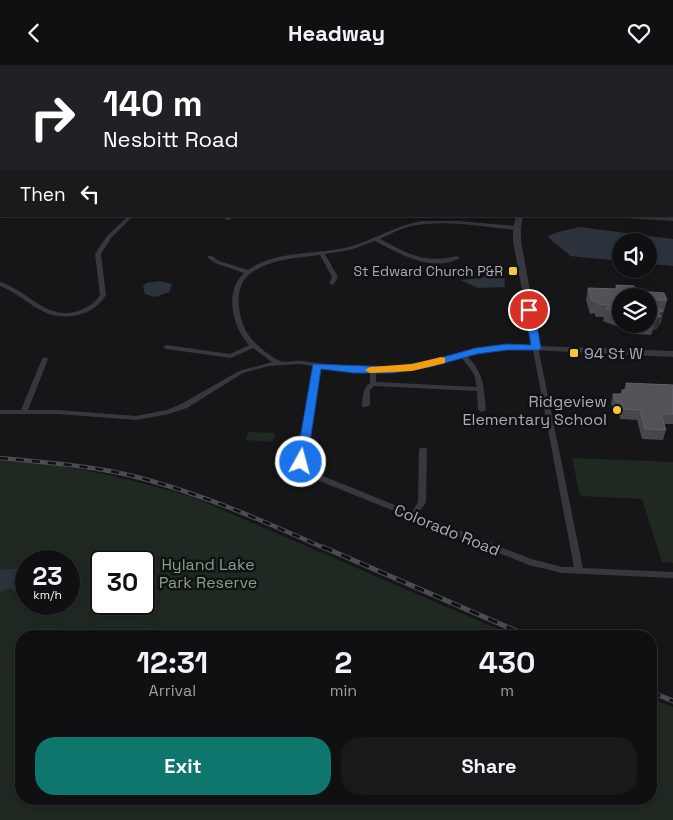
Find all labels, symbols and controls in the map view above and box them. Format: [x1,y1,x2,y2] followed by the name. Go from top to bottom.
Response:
[20,19,48,47] icon: back
[288,19,385,47] text: Headway
[625,19,653,47] icon: heart
[103,82,203,126] text: 140 m
[20,85,85,150] icon: right
[103,125,239,153] text: Nesbitt Road
[76,180,104,208] icon: left
[20,182,66,207] text: Then
[612,233,657,333] map controls
[612,233,657,278] button: sound
[353,262,503,280] place label: St Edward Church P&R
[507,265,519,277] marker: St Edward Church P&R
[612,288,657,333] button: layers
[508,289,550,331] pin
[515,296,543,324] icon: arrive
[584,343,643,364] place label: 94 St W
[568,347,580,359] marker: 94 St W
[462,391,607,430] place label: Ridgeview Elementary School
[611,404,623,416] marker: Ridgeview Elementary School
[274,435,326,487] position arrow
[391,499,503,561] street label: Colorado Road
[90,550,155,615] speed limit sign: 30
[159,554,257,593] park label: Hyland Lake Park Reserve
[32,560,63,592] text: 23
[33,587,62,603] text: km/h
[137,643,208,682] text: 12:31
[334,643,352,682] text: 2
[479,643,535,682] text: 430
[149,680,196,701] text: Arrival
[330,680,357,701] text: min
[500,680,514,701] text: m
[35,737,331,795] button: Exit
[341,737,637,795] button: Share

